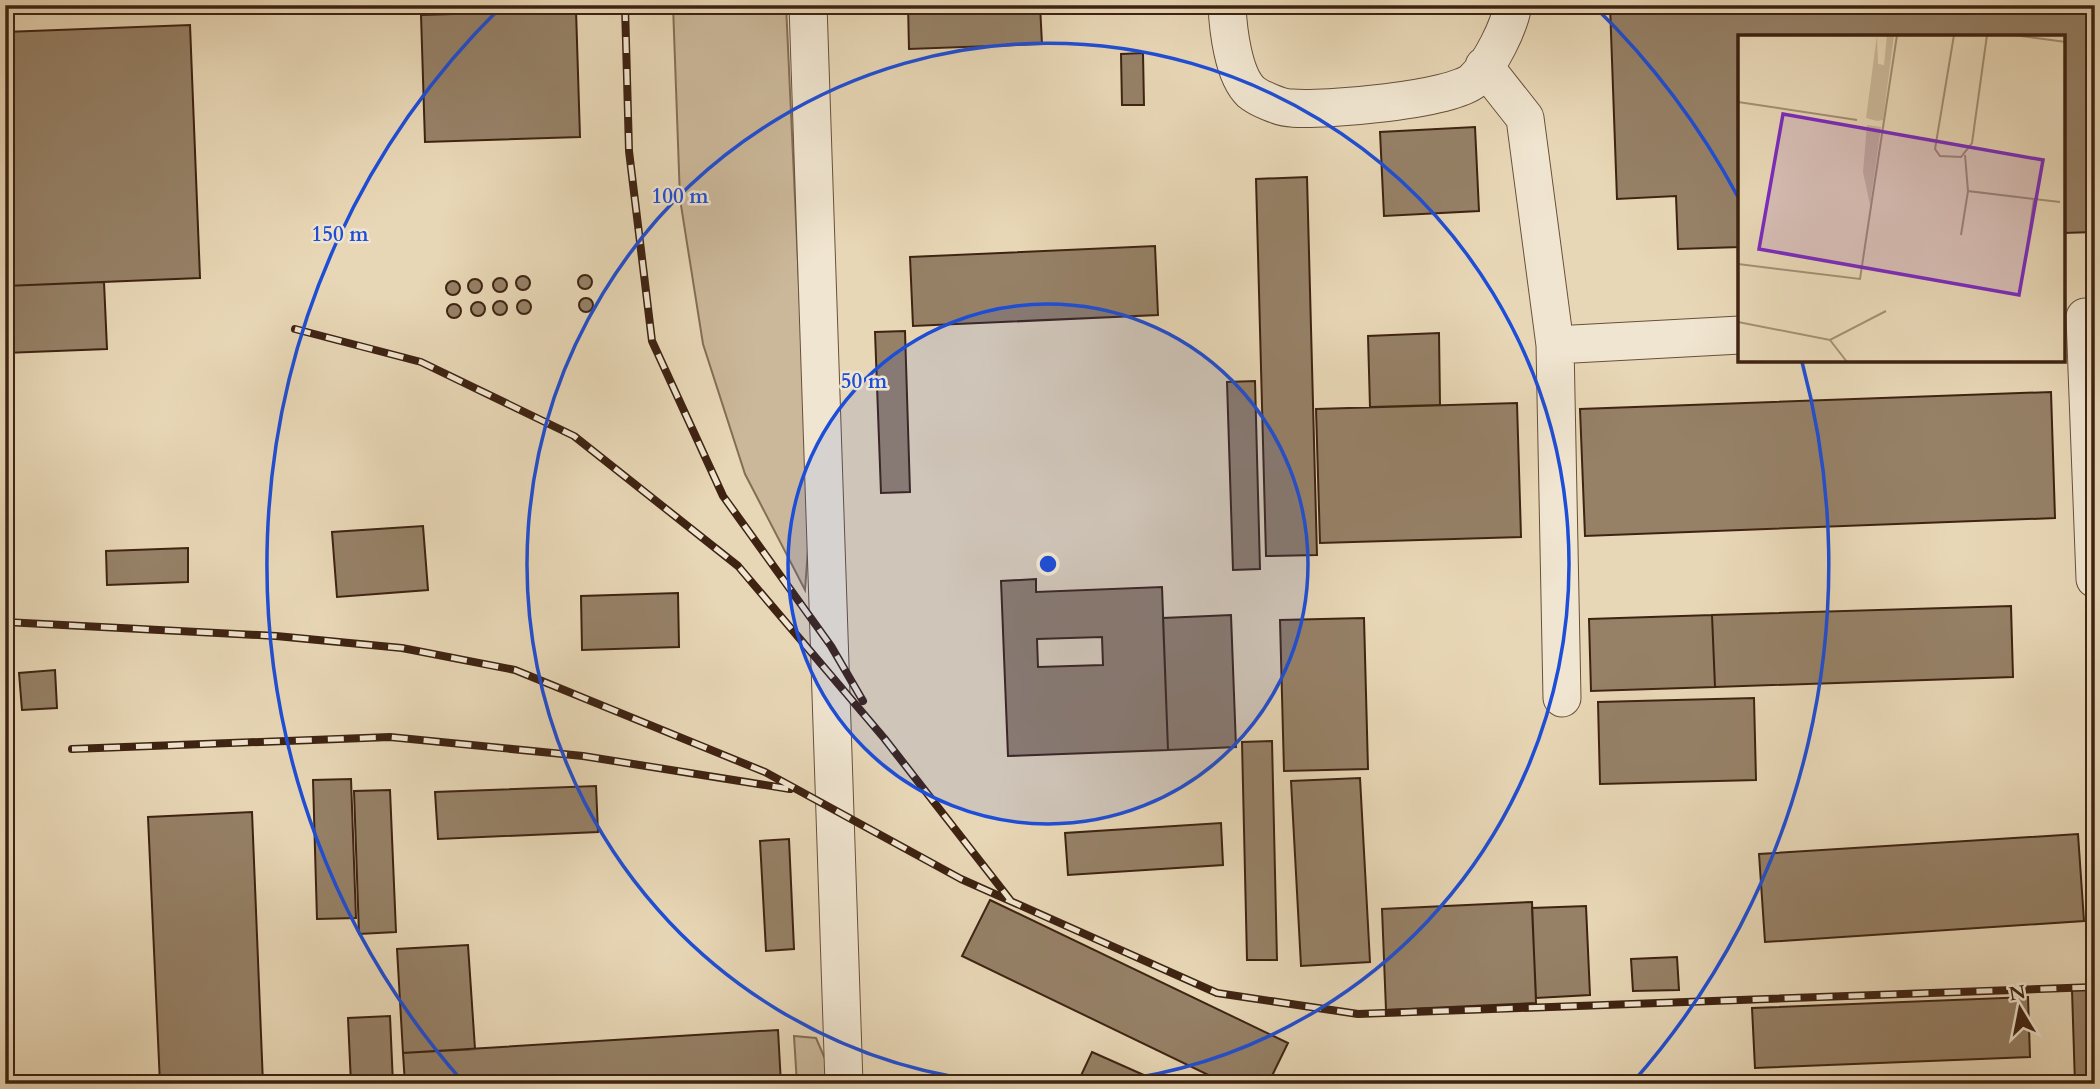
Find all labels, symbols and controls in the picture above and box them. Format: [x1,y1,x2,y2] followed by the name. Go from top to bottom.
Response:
[1738,35,2065,362] inset map
[651,182,709,211] text: 100 m
[311,220,369,249] text: 150 m
[841,367,888,396] text: 50 m
[1036,552,1060,576] centre of rings
[1984,974,2054,1044] north arrow
[2007,979,2028,1007] text: N

